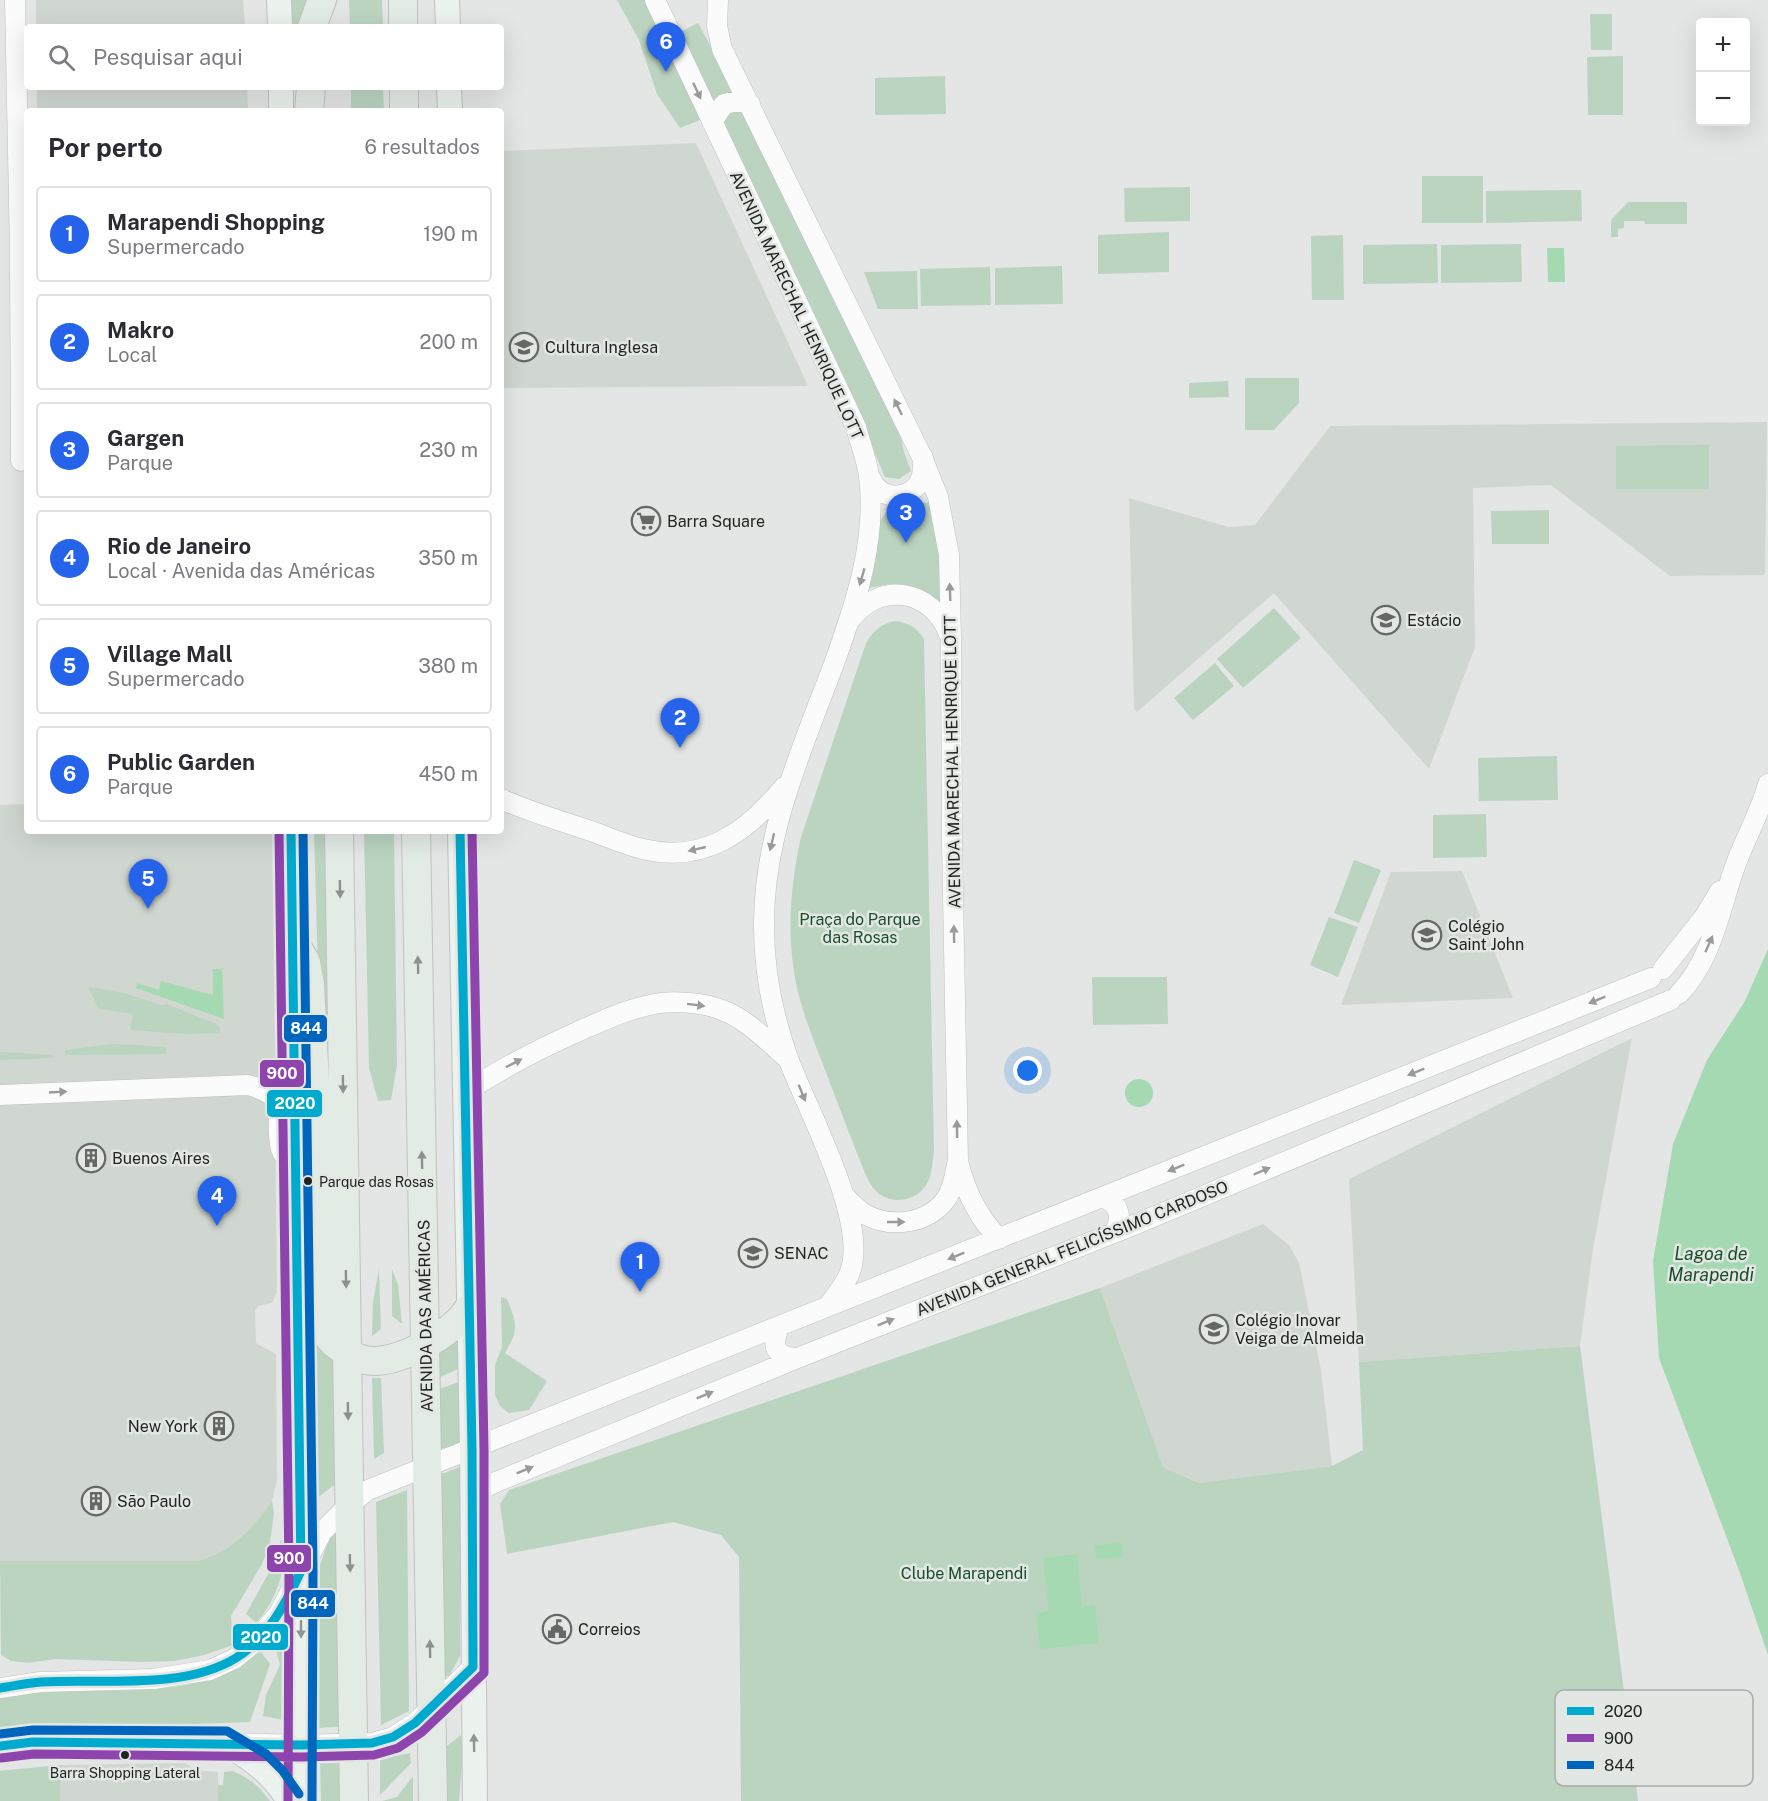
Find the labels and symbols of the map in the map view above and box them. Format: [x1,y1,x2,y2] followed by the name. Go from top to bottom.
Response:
[646,22,686,72] pin: 6
[693,82,702,99] one-way arrow
[726,168,867,443] street label: AVENIDA MARECHAL HENRIQUE LOTT
[508,331,540,363] school or university icon: Cultura Inglesa
[545,338,658,357] place label: Cultura Inglesa
[894,398,903,415] one-way arrow
[886,494,926,543] pin: 3
[630,505,662,537] supermarket icon: Barra Square
[667,512,765,531] place label: Barra Square
[856,568,866,586] one-way arrow
[945,583,954,602] one-way arrow
[1370,604,1402,636] school or university icon: Estácio
[1407,611,1461,630] place label: Estácio
[940,615,965,909] street label: AVENIDA MARECHAL HENRIQUE LOTT
[660,698,700,748] pin: 2
[767,832,777,851] one-way arrow
[688,845,706,855] one-way arrow
[128,860,168,909] pin: 5
[335,880,345,899] one-way arrow
[799,910,921,947] park label: Praça do Parque das Rosas
[1448,917,1524,954] place label: Colégio Saint John
[1411,919,1443,951] school or university icon: Colégio Saint John
[949,925,959,944] one-way arrow
[1705,936,1714,953] one-way arrow
[414,955,423,974] one-way arrow
[1588,996,1606,1005] one-way arrow
[687,1000,706,1010] one-way arrow
[283,1014,328,1043] line badge: 844
[290,1019,322,1038] text: 844
[1013,1056,1042,1085] your location
[505,1058,522,1067] one-way arrow
[259,1059,305,1088] line badge: 900
[266,1064,298,1083] text: 900
[1407,1068,1425,1077] one-way arrow
[338,1075,348,1094] one-way arrow
[798,1084,807,1102] one-way arrow
[49,1088,68,1097] one-way arrow
[266,1089,323,1118] line badge: 2020
[275,1094,315,1113] text: 2020
[952,1119,962,1138] one-way arrow
[75,1142,107,1174] building icon: Buenos Aires
[112,1149,210,1168] place label: Buenos Aires
[417,1150,427,1169] one-way arrow
[1167,1163,1185,1173] one-way arrow
[1253,1166,1271,1176] one-way arrow
[319,1174,434,1190] place label: Parque das Rosas
[302,1175,314,1187] marker: Parque das Rosas
[198,1176,236,1226] pin: 4
[913,1176,1231,1320] street label: AVENIDA GENERAL FELICÍSSIMO CARDOSO
[886,1217,905,1227] one-way arrow
[413,1219,437,1413] street label: AVENIDA DAS AMÉRICAS
[737,1237,769,1269] school or university icon: SENAC
[620,1242,660,1292] pin: 1
[1668,1243,1755,1285] water label: Lagoa de Marapendi
[774,1244,829,1263] place label: SENAC
[947,1251,965,1261] one-way arrow
[341,1270,351,1289] one-way arrow
[1235,1311,1364,1348] place label: Colégio Inovar Veiga de Almeida
[1198,1313,1230,1345] school or university icon: Colégio Inovar Veiga de Almeida
[877,1317,895,1326] one-way arrow
[697,1390,715,1400] one-way arrow
[343,1402,352,1421] one-way arrow
[203,1410,235,1442] building icon: New York
[128,1417,198,1436] place label: New York
[516,1465,534,1474] one-way arrow
[80,1485,112,1517] building icon: São Paulo
[117,1492,191,1511] place label: São Paulo
[266,1544,312,1573] line badge: 900
[273,1549,305,1568] text: 900
[345,1554,355,1573] one-way arrow
[901,1564,1027,1583] park label: Clube Marapendi
[290,1589,336,1618] line badge: 844
[297,1594,329,1613] text: 844
[541,1613,573,1645] public building icon: Correios
[296,1620,306,1639] one-way arrow
[578,1620,641,1639] place label: Correios
[232,1623,289,1651] line badge: 2020
[241,1628,281,1647] text: 2020
[426,1639,435,1658] one-way arrow
[1555,1690,1753,1786] legend
[1604,1702,1643,1721] text: 2020
[1604,1729,1634,1748] text: 900
[469,1733,479,1752] one-way arrow
[119,1749,131,1761] marker: Barra Shopping Lateral
[1604,1756,1634,1775] text: 844
[50,1765,200,1781] place label: Barra Shopping Lateral

